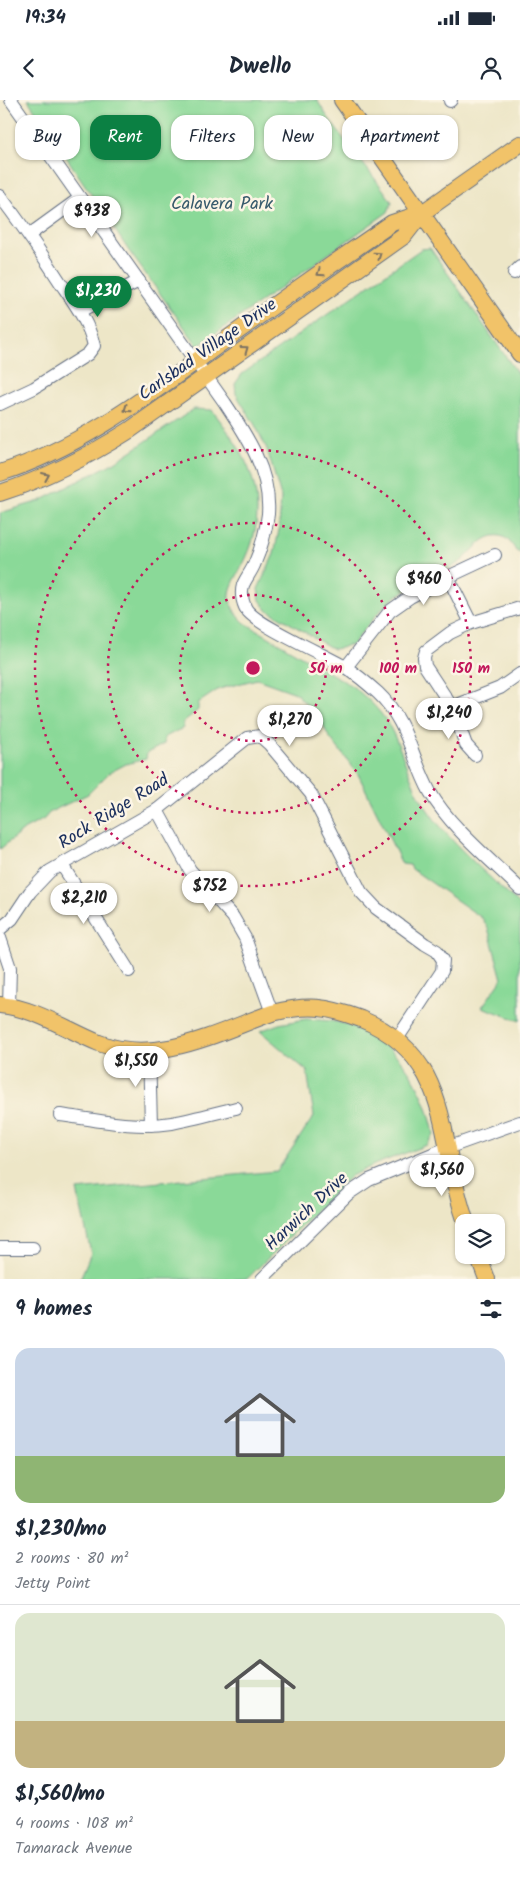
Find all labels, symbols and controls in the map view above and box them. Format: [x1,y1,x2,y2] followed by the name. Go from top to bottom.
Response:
[25,3,66,33] text: 19:34
[229,50,291,85] text: Dwello
[15,54,43,82] icon: back
[477,54,505,82] icon: person
[15,115,80,160] chip: Buy
[90,115,161,160] chip: Rent
[171,115,254,160] chip: Filters
[264,115,332,160] chip: New
[342,115,458,160] chip: Apartment
[171,190,274,219] park label: Calavera Park
[62,196,122,238] pin: $938
[74,199,110,224] text: $938
[372,252,382,261] one-way arrow
[316,267,326,276] one-way arrow
[57,276,139,318] pin: $1,230
[76,279,120,304] text: $1,230
[133,291,283,409] street label: Carlsbad Village Drive
[240,346,249,355] one-way arrow
[123,403,132,412] one-way arrow
[41,471,50,482] one-way arrow
[394,564,454,606] pin: $960
[407,567,441,592] text: $960
[308,657,343,681] text: 50 m
[379,657,417,681] text: 100 m
[452,657,490,681] text: 150 m
[244,659,262,677] centre of rings
[408,698,490,740] pin: $1,240
[427,701,471,726] text: $1,240
[249,704,331,747] pin: $1,270
[268,708,312,733] text: $1,270
[53,766,176,858] street label: Rock Ridge Road
[180,870,240,913] pin: $752
[193,874,227,899] text: $752
[43,882,125,925] pin: $2,210
[61,886,107,911] text: $2,210
[95,1046,177,1088] pin: $1,550
[115,1049,157,1074] text: $1,550
[401,1154,483,1197] pin: $1,560
[420,1158,464,1183] text: $1,560
[259,1165,355,1259] street label: Harwich Drive
[455,1214,505,1264] map controls
[455,1214,505,1264] button: layers
[15,1293,92,1326] text: 9 homes
[477,1295,505,1323] icon: filters
[215,1380,305,1470] icon: home
[15,1513,106,1546] text: $1,230/mo
[15,1546,128,1571] text: 2 rooms · 80 m²
[15,1571,90,1596] text: Jetty Point
[215,1646,305,1736] icon: home
[15,1778,105,1811] text: $1,560/mo
[15,1811,133,1836] text: 4 rooms · 108 m²
[15,1836,132,1861] text: Tamarack Avenue

